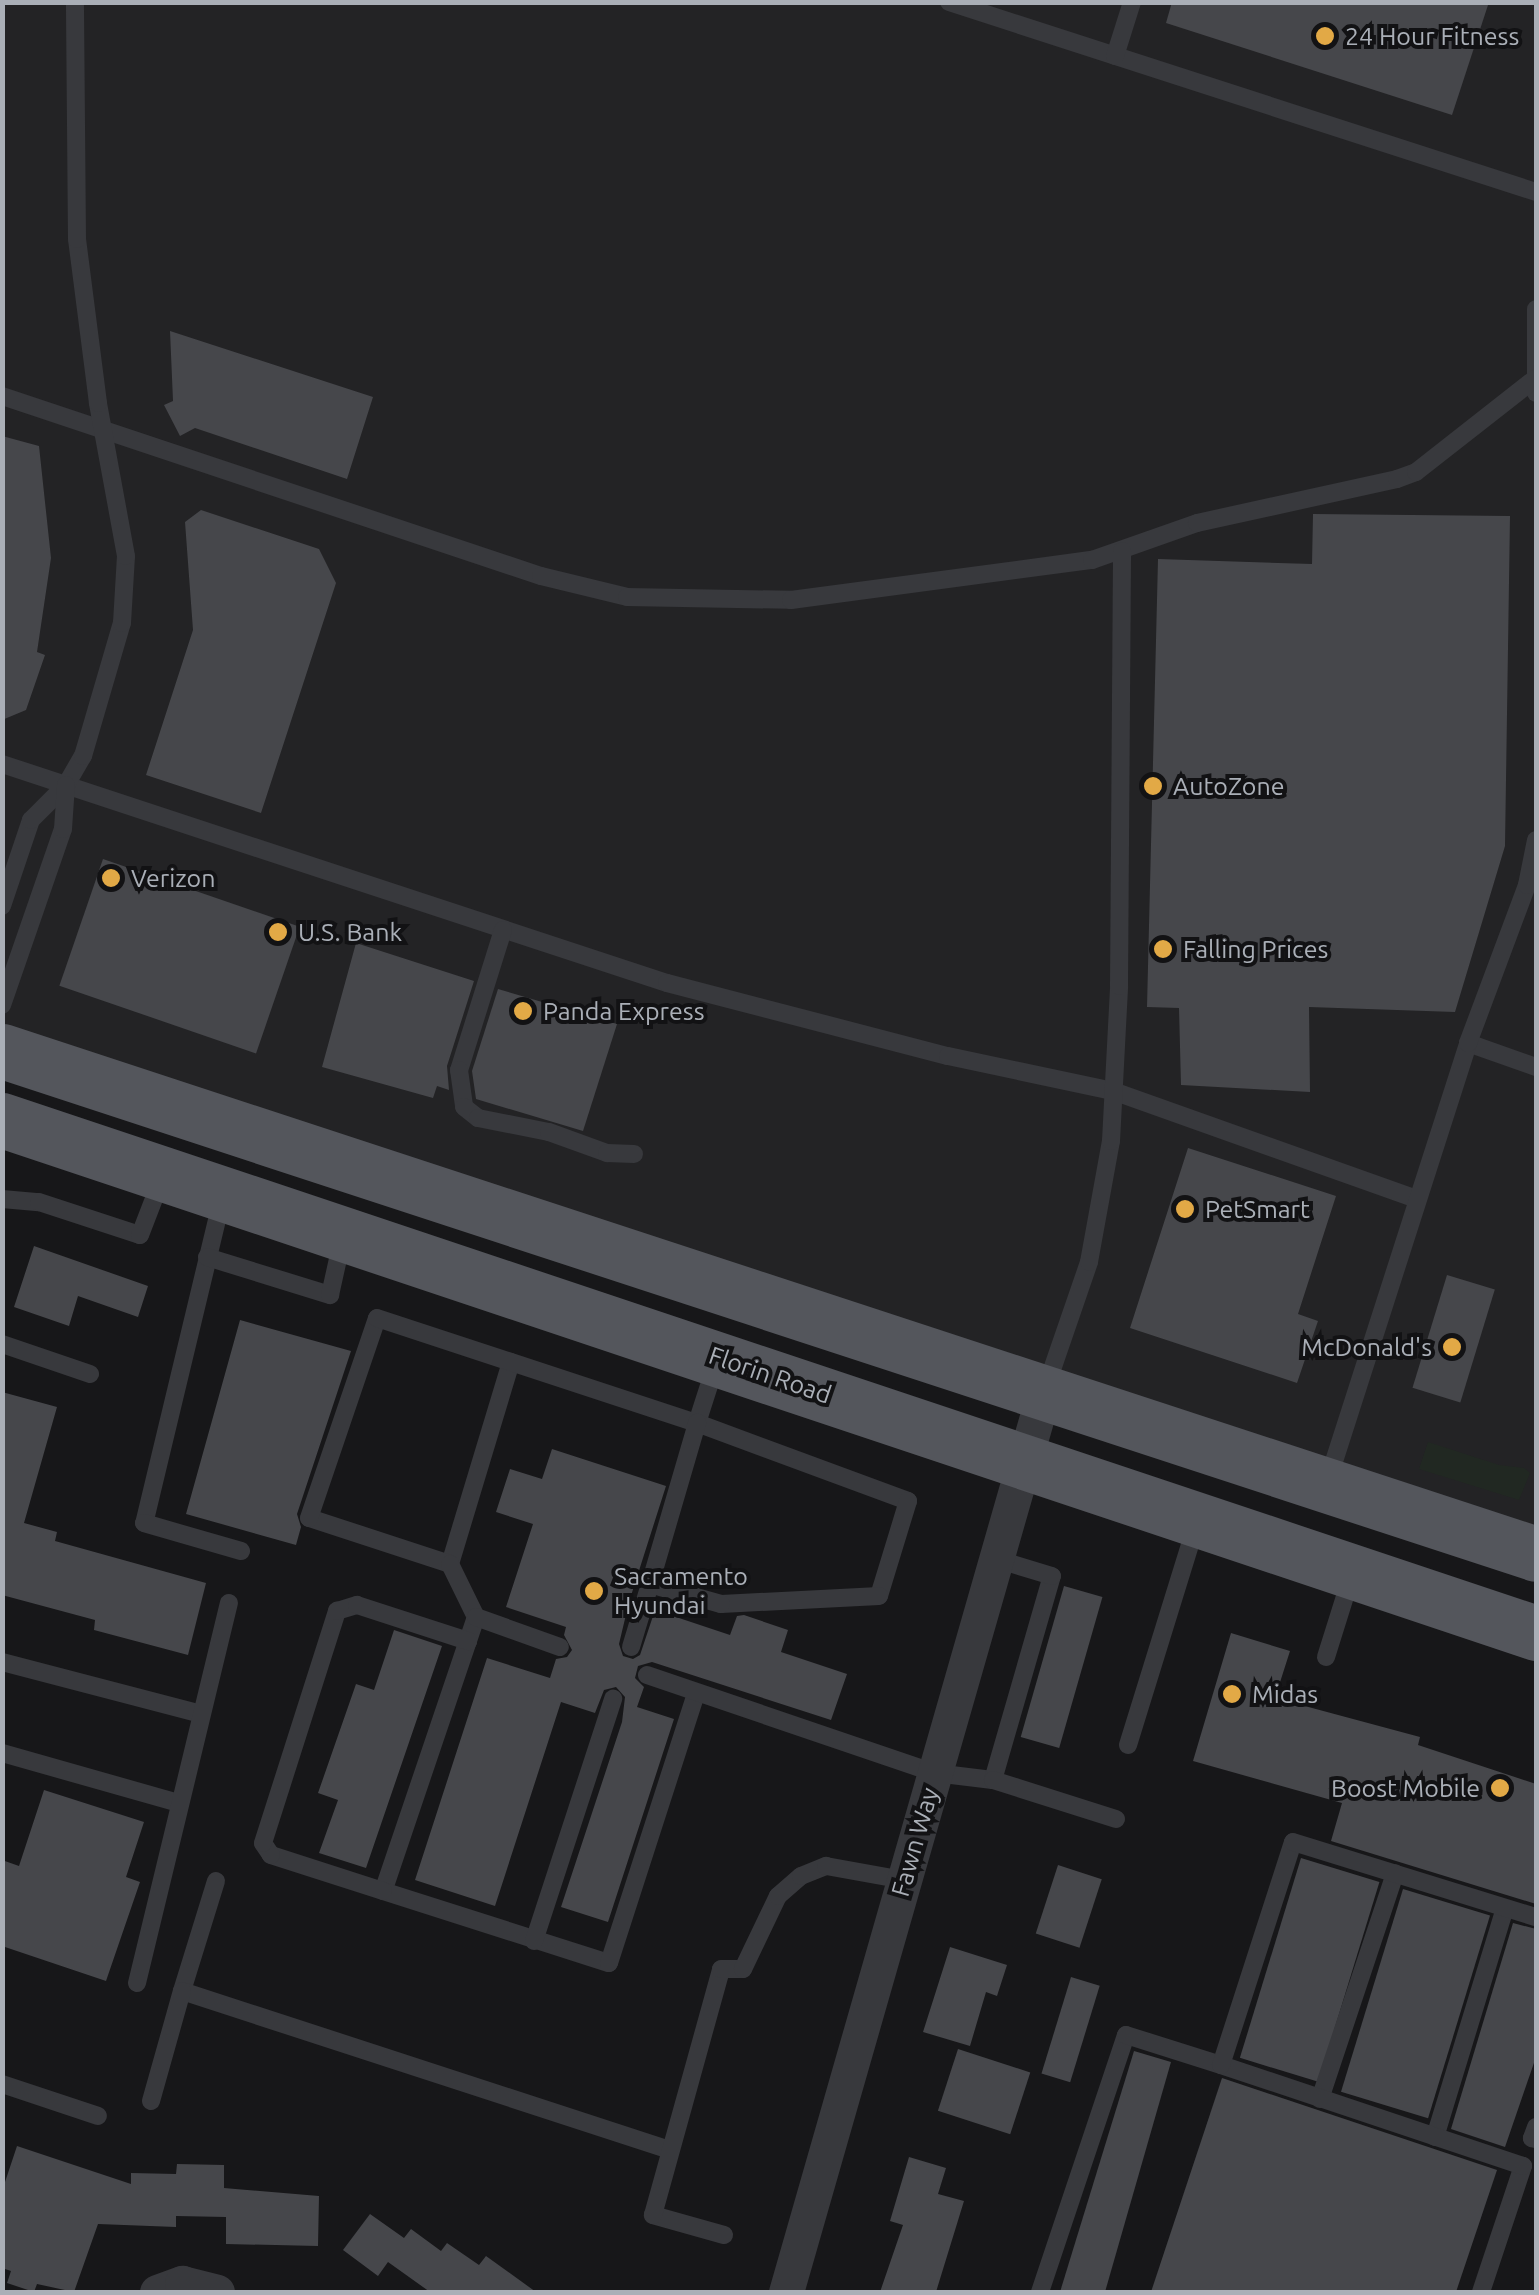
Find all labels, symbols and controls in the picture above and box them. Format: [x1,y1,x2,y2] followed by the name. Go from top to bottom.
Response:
[1345,21,1519,51] place label: 24 Hour Fitness
[1314,25,1336,47] marker: 24 Hour Fitness
[1173,771,1285,801] place label: AutoZone
[1142,775,1164,797] marker: AutoZone
[131,863,215,893] place label: Verizon
[100,867,122,889] marker: Verizon
[298,917,402,947] place label: U.S. Bank
[267,921,289,943] marker: U.S. Bank
[1183,934,1328,964] place label: Falling Prices
[1152,938,1174,960] marker: Falling Prices
[543,996,705,1026] place label: Panda Express
[512,1000,534,1022] marker: Panda Express
[1205,1194,1310,1224] place label: PetSmart
[1174,1198,1196,1220] marker: PetSmart
[1301,1332,1432,1362] place label: McDonald's
[1441,1336,1463,1358] marker: McDonald's
[705,1340,835,1410] street label: Florin Road
[614,1562,748,1621] place label: Sacramento Hyundai
[583,1580,605,1602] marker: Sacramento Hyundai
[1252,1679,1318,1709] place label: Midas
[1221,1683,1243,1705] marker: Midas
[1331,1773,1480,1803] place label: Boost Mobile
[1489,1777,1511,1799] marker: Boost Mobile
[885,1784,945,1900] street label: Fawn Way

